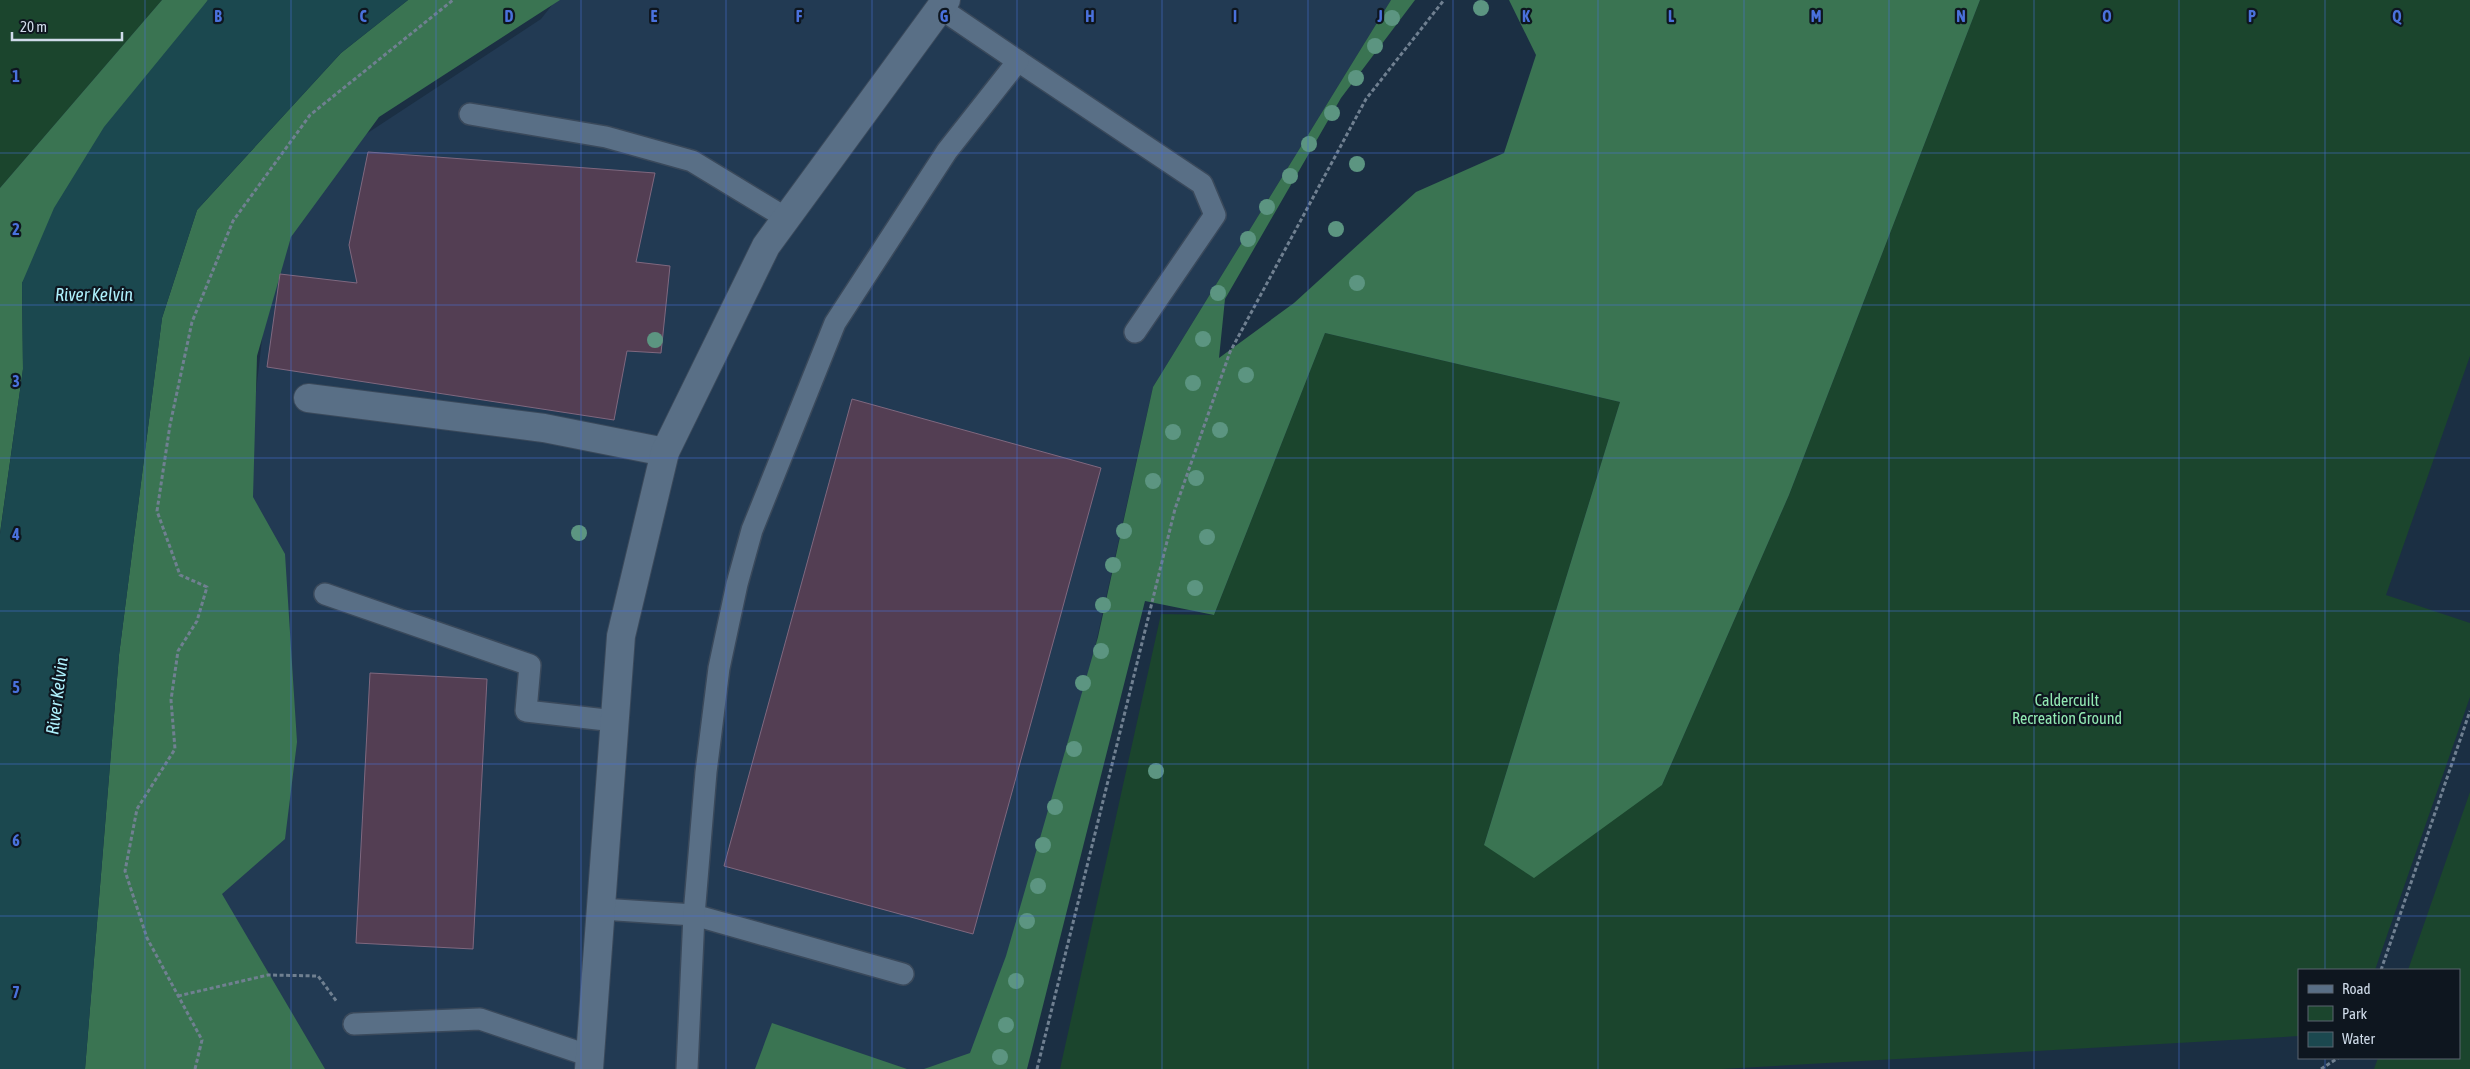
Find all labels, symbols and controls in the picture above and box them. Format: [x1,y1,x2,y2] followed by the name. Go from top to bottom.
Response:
[214,7,222,25] text: B
[359,7,367,25] text: C
[505,7,514,25] text: D
[651,7,658,25] text: E
[796,7,803,25] text: F
[940,7,949,25] text: G
[1085,7,1095,25] text: H
[1233,7,1237,25] text: I
[1376,7,1383,25] text: J
[1522,7,1530,25] text: K
[1668,7,1675,25] text: L
[1811,7,1821,25] text: M
[1956,7,1966,25] text: N
[2102,7,2112,25] text: O
[2248,7,2256,25] text: P
[2392,7,2402,25] text: Q
[12,10,122,42] scale bar
[20,18,47,35] text: 20 m
[12,67,20,85] text: 1
[12,220,20,238] text: 2
[55,284,133,305] water label: River Kelvin
[12,372,20,390] text: 3
[11,525,20,543] text: 4
[41,656,72,736] water label: River Kelvin
[12,678,20,696] text: 5
[2012,691,2122,727] park label: Caldercuilt Recreation Ground
[12,831,20,849] text: 6
[2298,969,2460,1059] legend
[2342,980,2371,997] text: Road
[12,983,20,1001] text: 7
[2342,1005,2367,1022] text: Park
[2342,1030,2375,1047] text: Water

